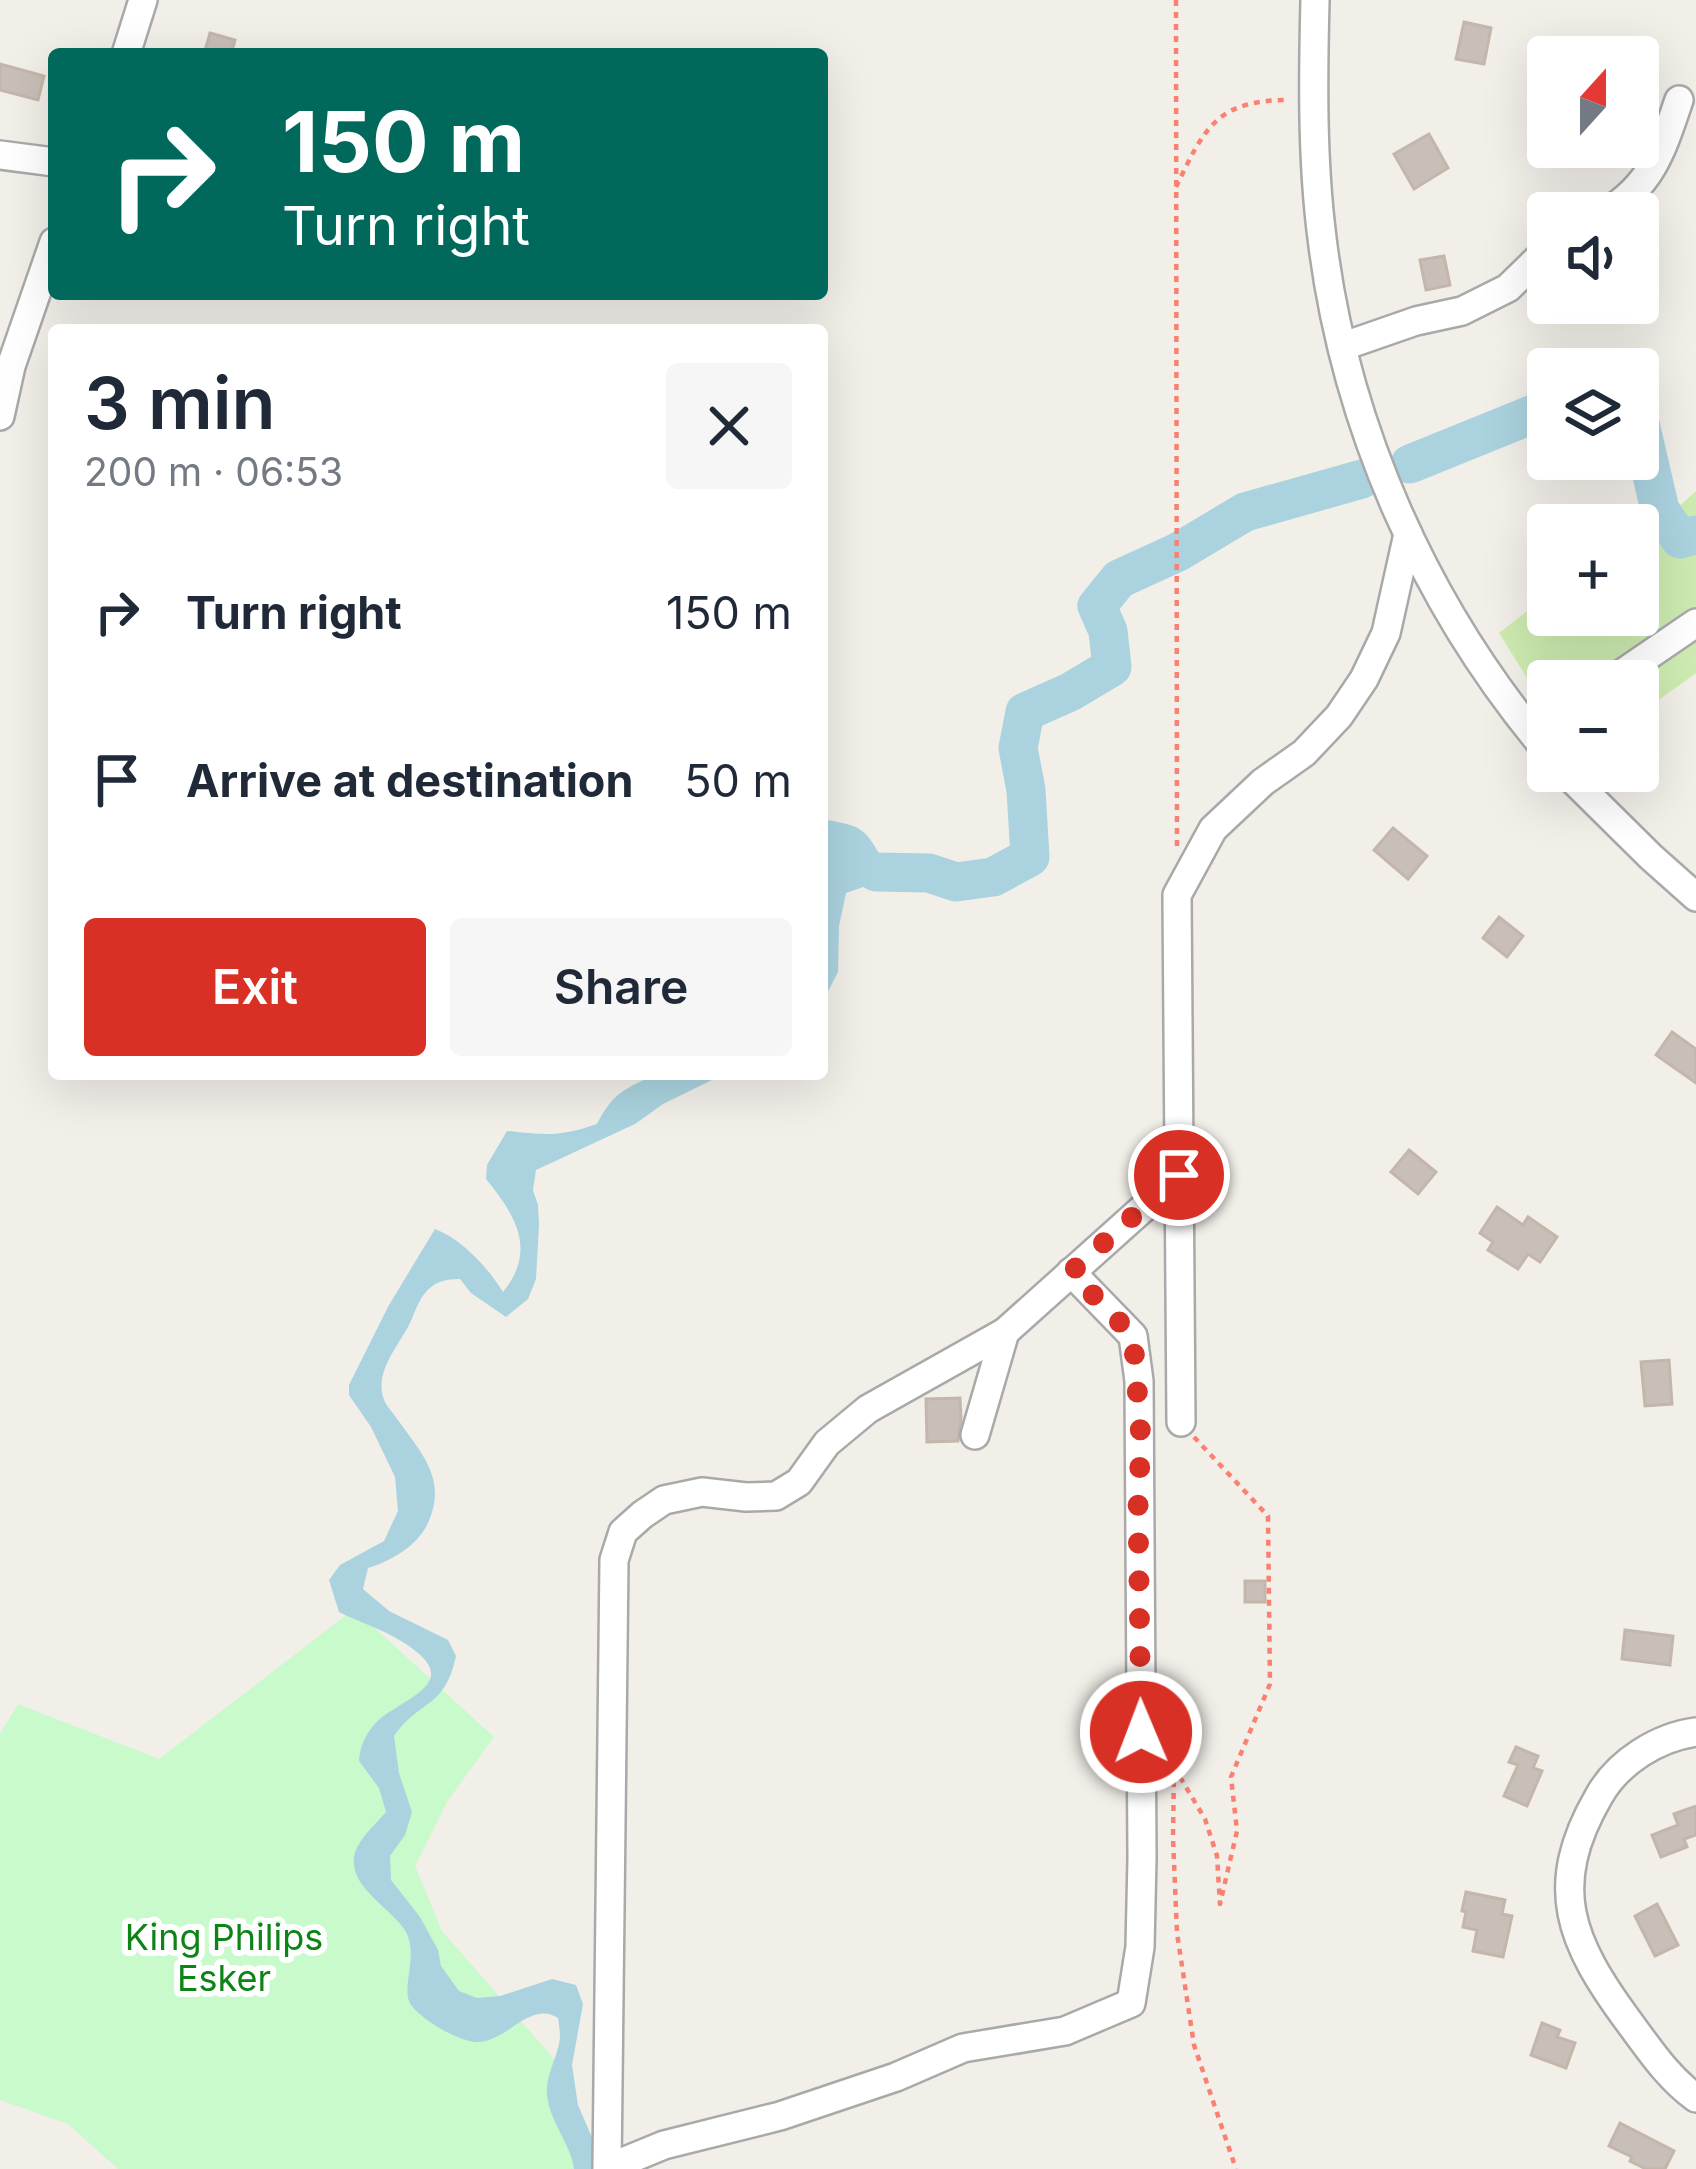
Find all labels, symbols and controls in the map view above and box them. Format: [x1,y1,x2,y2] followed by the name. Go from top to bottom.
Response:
[1527,36,1659,168] north arrow
[1527,36,1659,792] map controls
[282,91,525,192] text: 150 m
[84,96,240,252] icon: right
[1527,192,1659,324] button: sound
[282,193,530,258] text: Turn right
[1527,348,1659,480] button: layers
[84,359,276,446] text: 3 min
[666,363,792,489] button: close
[84,448,343,495] text: 200 m · 06:53
[1527,504,1659,636] button: +
[84,579,150,645] icon: right
[186,585,402,640] text: Turn right
[666,585,792,640] text: 150 m
[1527,660,1659,792] button: −
[84,747,150,813] icon: arrive
[186,753,633,808] text: Arrive at destination
[684,753,792,808] text: 50 m
[84,918,426,1056] button: Exit
[450,918,792,1056] button: Share
[1128,1124,1230,1226] pin
[1146,1142,1212,1208] icon: arrive
[1078,1669,1204,1795] position arrow
[125,1915,323,2000] park label: King Philips Esker

